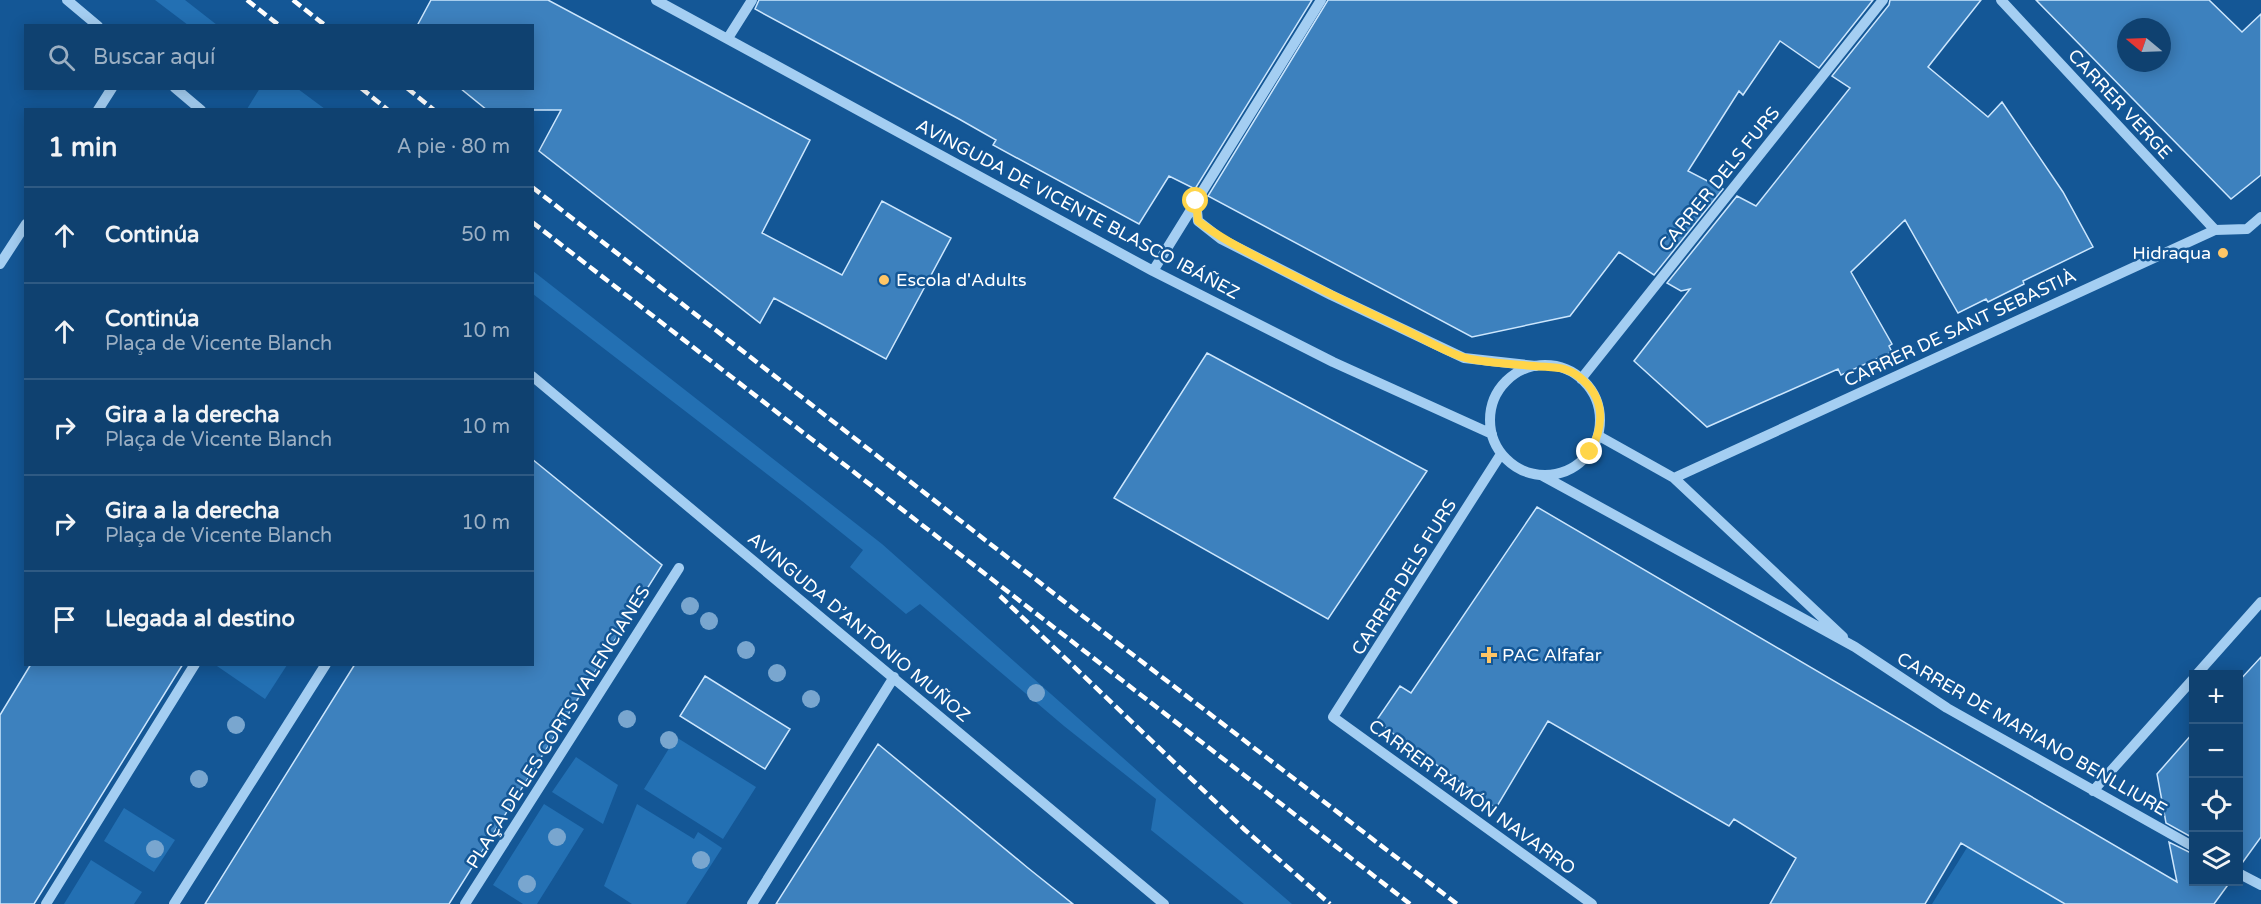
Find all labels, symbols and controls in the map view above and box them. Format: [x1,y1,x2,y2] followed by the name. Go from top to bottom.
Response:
[2117,18,2171,72] north arrow
[24,24,534,90] search box
[45,41,78,74] icon: search
[93,44,215,70] text: Buscar aquí
[2063,44,2177,164] street label: CARRER VERGE
[1654,102,1784,256] street label: CARRER DELS FURS
[913,114,1243,304] street label: AVINGUDA DE VICENTE BLASCO IBÁÑEZ
[48,132,117,163] text: 1 min
[397,135,510,159] text: A pie · 80 m
[1182,187,1208,213] route start
[48,219,81,252] icon: ahead
[105,222,199,248] text: Continúa
[461,223,510,247] text: 50 m
[2132,242,2211,264] place label: Hidraqua
[2216,246,2230,260] marker: Hidraqua
[1841,265,2079,391] street label: CARRER DE SANT SEBASTIÀ
[896,269,1027,291] place label: Escola d'Adults
[877,273,891,287] marker: Escola d'Adults
[105,306,199,332] text: Continúa
[48,315,81,348] icon: ahead
[461,319,510,343] text: 10 m
[105,332,332,356] text: Plaça de Vicente Blanch
[105,402,280,428] text: Gira a la derecha
[48,411,81,444] icon: right
[461,415,510,439] text: 10 m
[105,428,332,452] text: Plaça de Vicente Blanch
[1576,438,1602,464] route end
[1347,495,1461,659] street label: CARRER DELS FURS
[105,498,280,524] text: Gira a la derecha
[48,507,81,540] icon: right
[461,511,510,535] text: 10 m
[105,524,332,548] text: Plaça de Vicente Blanch
[743,527,975,727] street label: AVINGUDA D’ANTONIO MUÑOZ
[461,582,655,872] street label: PLAÇA DE LES CORTS VALENCIANES
[48,603,81,636] icon: arrive
[105,606,295,632] text: Llegada al destino
[1502,644,1602,666] place label: PAC Alfafar
[1480,646,1498,664] marker: PAC Alfafar
[1893,647,2171,821] street label: CARRER DE MARIANO BENLLIURE
[2189,670,2243,886] map controls
[2189,670,2243,724] button: +
[1364,715,1580,879] street label: CARRER RAMÓN NAVARRO
[2189,724,2243,778] button: −
[2189,778,2243,832] button: locate
[2189,832,2243,886] button: layers

